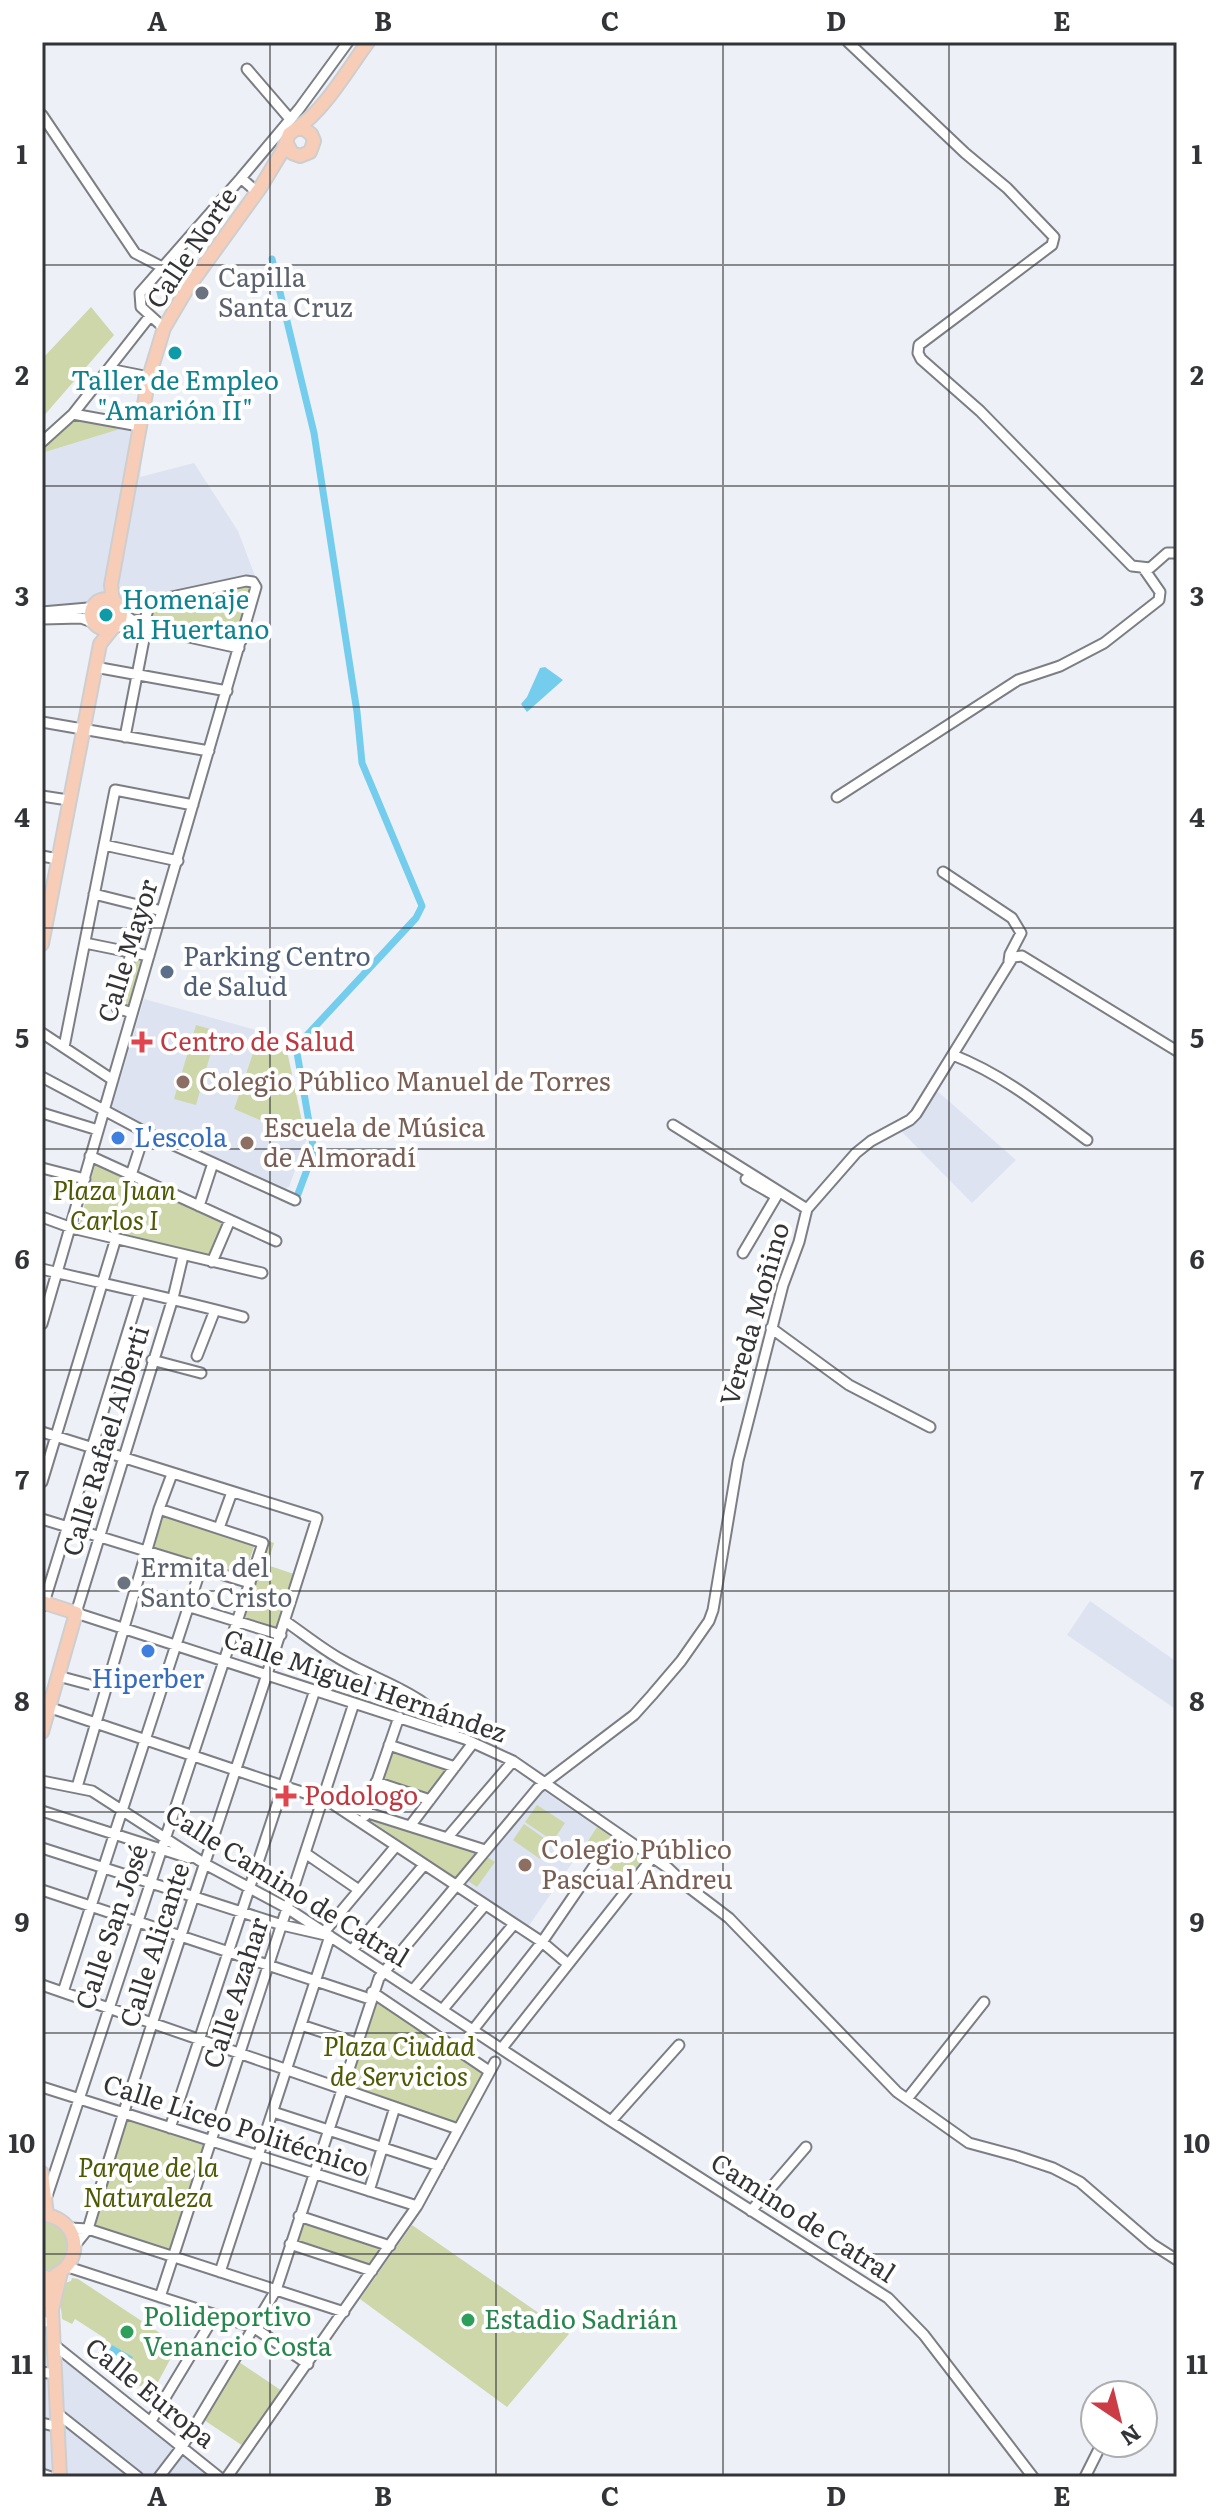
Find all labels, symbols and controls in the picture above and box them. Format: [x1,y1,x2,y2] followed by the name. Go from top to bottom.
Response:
[147,0,167,39] text: A
[374,0,392,39] text: B
[601,0,619,39] text: C
[826,0,846,39] text: D
[1053,0,1071,39] text: E
[17,133,28,172] text: 1
[1192,133,1203,172] text: 1
[135,178,245,315] street label: Calle Norte
[218,256,353,325] place label: Capilla Santa Cruz
[193,284,211,302] marker: Capilla Santa Cruz
[166,344,184,362] marker: Taller de Empleo "Amarión II"
[15,354,29,393] text: 2
[1190,354,1204,393] text: 2
[71,359,279,428] place label: Taller de Empleo "Amarión II"
[15,575,29,614] text: 3
[1190,575,1204,614] text: 3
[122,578,270,647] place label: Homenaje al Huertano
[97,606,115,624] marker: Homenaje al Huertano
[14,796,30,835] text: 4
[1189,796,1205,835] text: 4
[85,873,166,1027] street label: Calle Mayor
[183,935,371,1004] place label: Parking Centro de Salud
[158,963,176,981] marker: Parking Centro de Salud
[15,1017,29,1056] text: 5
[1190,1017,1204,1056] text: 5
[160,1020,355,1059] place label: Centro de Salud
[131,1031,153,1053] marker: Centro de Salud
[199,1060,610,1099] place label: Colegio Público Manuel de Torres
[174,1073,192,1091] marker: Colegio Público Manuel de Torres
[263,1106,485,1175] place label: Escuela de Música de Almoradí
[134,1116,227,1155] place label: L'escola
[109,1129,127,1147] marker: L'escola
[238,1134,256,1152] marker: Escuela de Música de Almoradí
[52,1169,176,1238] park label: Plaza Juan Carlos I
[708,1217,797,1410] street label: Vereda Moñino
[14,1238,30,1277] text: 6
[1189,1238,1205,1277] text: 6
[50,1320,157,1560] street label: Calle Rafael Alberti
[15,1459,29,1498] text: 7
[1190,1459,1204,1498] text: 7
[140,1546,293,1615] place label: Ermita del Santo Cristo
[115,1574,133,1592] marker: Ermita del Santo Cristo
[219,1617,513,1750] street label: Calle Miguel Hernández
[139,1642,157,1660] marker: Hiperber
[92,1657,205,1696] place label: Hiperber
[14,1680,30,1719] text: 8
[1189,1680,1205,1719] text: 8
[304,1774,418,1813] place label: Podologo
[275,1785,297,1807] marker: Podologo
[159,1793,418,1975] street label: Calle Camino de Catral
[541,1828,733,1897] place label: Colegio Público Pascual Andreu
[63,1838,156,2014] street label: Calle San José
[516,1856,534,1874] marker: Colegio Público Pascual Andreu
[108,1857,198,2032] street label: Calle Alicante
[15,1901,30,1940] text: 9
[1190,1901,1205,1940] text: 9
[191,1911,277,2073] street label: Calle Azahar
[323,2025,475,2094] park label: Plaza Ciudad de Servicios
[99,2062,375,2185] street label: Calle Liceo Politécnico
[9,2122,35,2161] text: 10
[1184,2122,1210,2161] text: 10
[704,2141,905,2291] street label: Camino de Catral
[77,2146,219,2215] park label: Parque de la Naturaleza
[143,2295,332,2364] place label: Polideportivo Venancio Costa
[484,2298,678,2337] place label: Estadio Sadrián
[459,2311,477,2329] marker: Estadio Sadrián
[118,2323,136,2341] marker: Polideportivo Venancio Costa
[78,2326,225,2456] street label: Calle Europa
[11,2343,33,2382] text: 11
[1186,2343,1208,2382] text: 11
[1079,2379,1159,2459] north arrow
[1114,2418,1148,2455] text: N
[147,2475,167,2514] text: A
[374,2475,392,2514] text: B
[601,2475,619,2514] text: C
[826,2475,846,2514] text: D
[1053,2475,1071,2514] text: E

